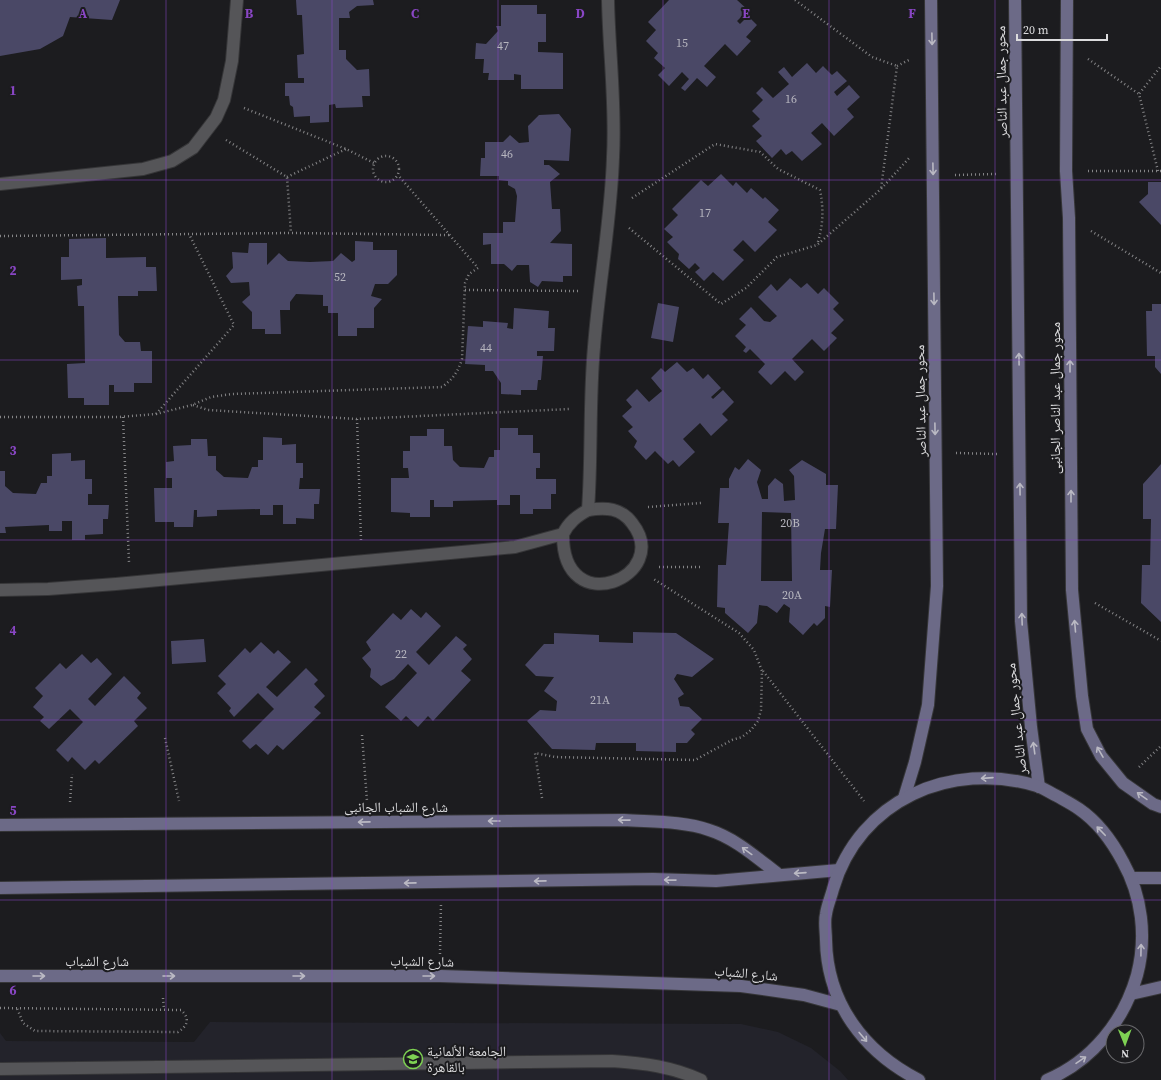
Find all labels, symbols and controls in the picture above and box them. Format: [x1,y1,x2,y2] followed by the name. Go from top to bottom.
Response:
[79,5,88,22] text: A
[245,5,254,22] text: B
[411,5,419,22] text: C
[575,5,585,22] text: D
[742,5,750,22] text: E
[908,5,916,22] text: F
[1017,16,1107,42] scale bar
[1023,22,1049,38] text: 20 m
[990,26,1012,139] street label: محور جمال عبد الناصر
[928,32,935,45] one-way arrow
[676,35,688,51] house number: 15
[497,38,509,54] house number: 47
[9,82,17,99] text: 1
[785,91,797,107] house number: 16
[501,146,513,162] house number: 46
[929,162,937,175] one-way arrow
[699,205,711,221] house number: 17
[9,262,17,279] text: 2
[334,269,346,285] house number: 52
[930,292,938,305] one-way arrow
[1045,322,1065,474] street label: محور جمال عبد الناصر الجانبى
[480,340,492,356] house number: 44
[909,345,931,458] street label: محور جمال عبد الناصر
[1015,353,1023,366] one-way arrow
[1066,360,1074,373] one-way arrow
[932,422,939,435] one-way arrow
[9,442,17,459] text: 3
[1016,483,1024,496] one-way arrow
[1067,490,1075,503] one-way arrow
[780,515,800,531] house number: 20B
[782,587,802,603] house number: 20A
[1018,613,1025,626] one-way arrow
[1072,620,1079,633] one-way arrow
[9,622,17,639] text: 4
[395,646,407,662] house number: 22
[1000,662,1032,777] street label: محور جمال عبد الناصر
[590,692,610,708] house number: 21A
[1030,742,1038,755] one-way arrow
[1095,746,1103,758] one-way arrow
[981,775,994,782] one-way arrow
[1136,792,1147,800] one-way arrow
[344,797,448,817] street label: شارع الشباب الجانبى
[9,802,17,819] text: 5
[488,817,501,825] one-way arrow
[618,817,631,824] one-way arrow
[358,818,371,826] one-way arrow
[1096,826,1106,836] one-way arrow
[742,847,753,855] one-way arrow
[794,869,807,876] one-way arrow
[664,876,677,884] one-way arrow
[534,877,547,885] one-way arrow
[404,879,417,887] one-way arrow
[1138,944,1145,957] one-way arrow
[390,950,454,972] street label: شارع الشباب
[65,951,129,971] street label: شارع الشباب
[713,960,779,986] street label: شارع الشباب
[32,972,45,980] one-way arrow
[162,972,175,980] one-way arrow
[292,972,305,980] one-way arrow
[422,972,435,980] one-way arrow
[9,982,17,999] text: 6
[1105,1024,1145,1064] north arrow
[858,1032,867,1043] one-way arrow
[427,1041,506,1077] place label: الجامعة الألمانية بالقاهرة
[1121,1046,1129,1061] text: N
[402,1048,424,1070] school or university icon: الجامعة الألمانية بالقاهرة
[1075,1056,1086,1064] one-way arrow

